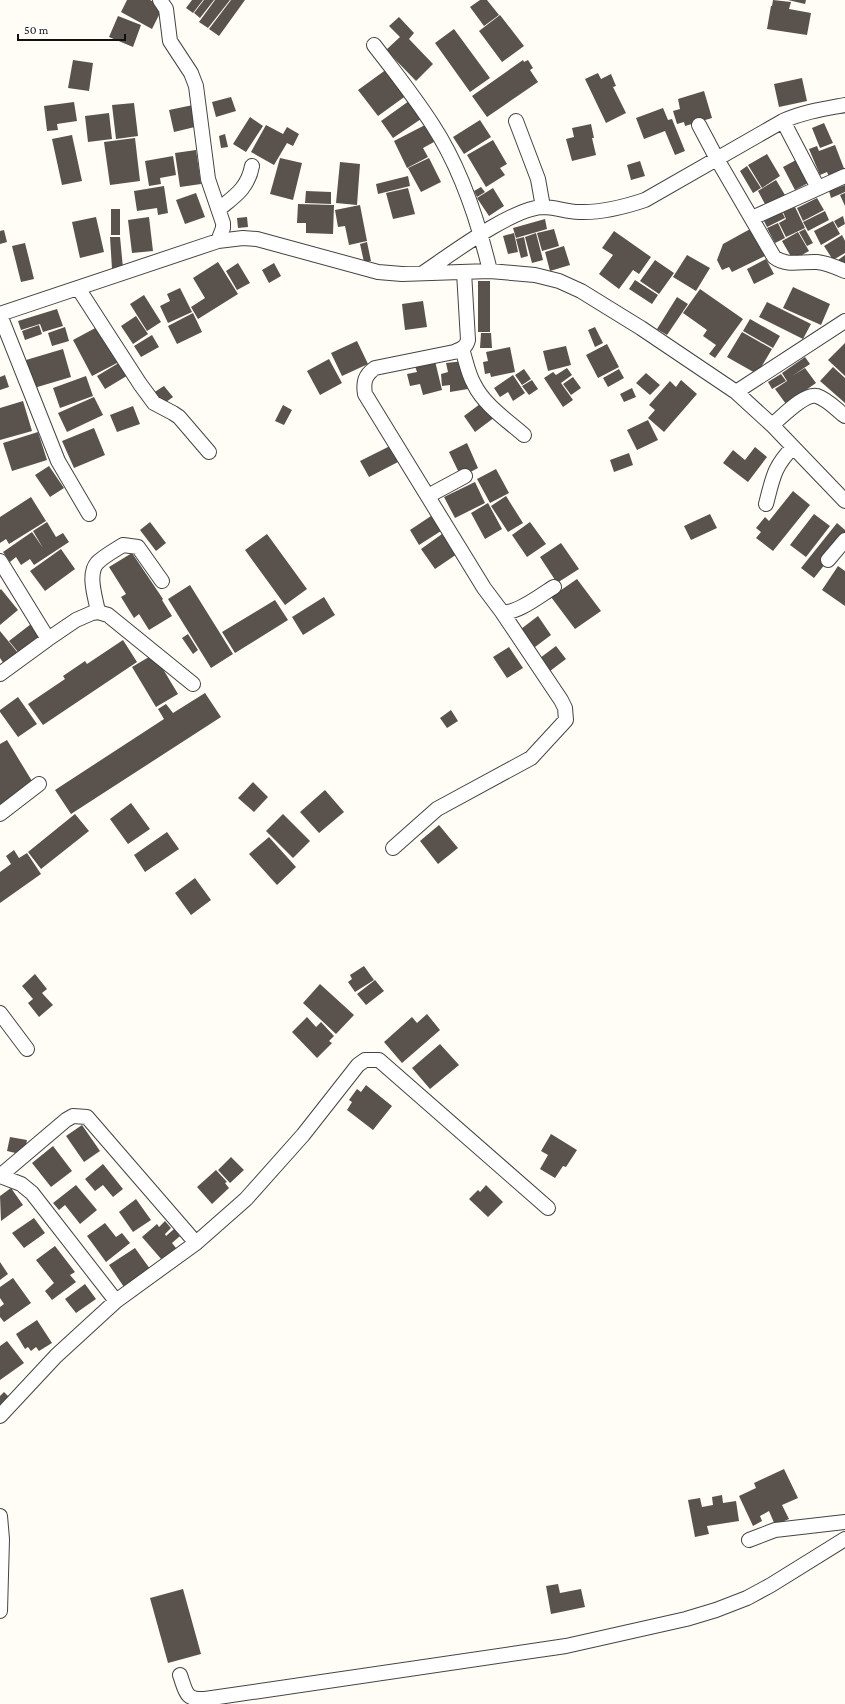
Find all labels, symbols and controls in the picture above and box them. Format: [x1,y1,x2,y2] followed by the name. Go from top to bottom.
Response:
[18,16,125,42] scale bar
[24,23,49,37] text: 50 m

